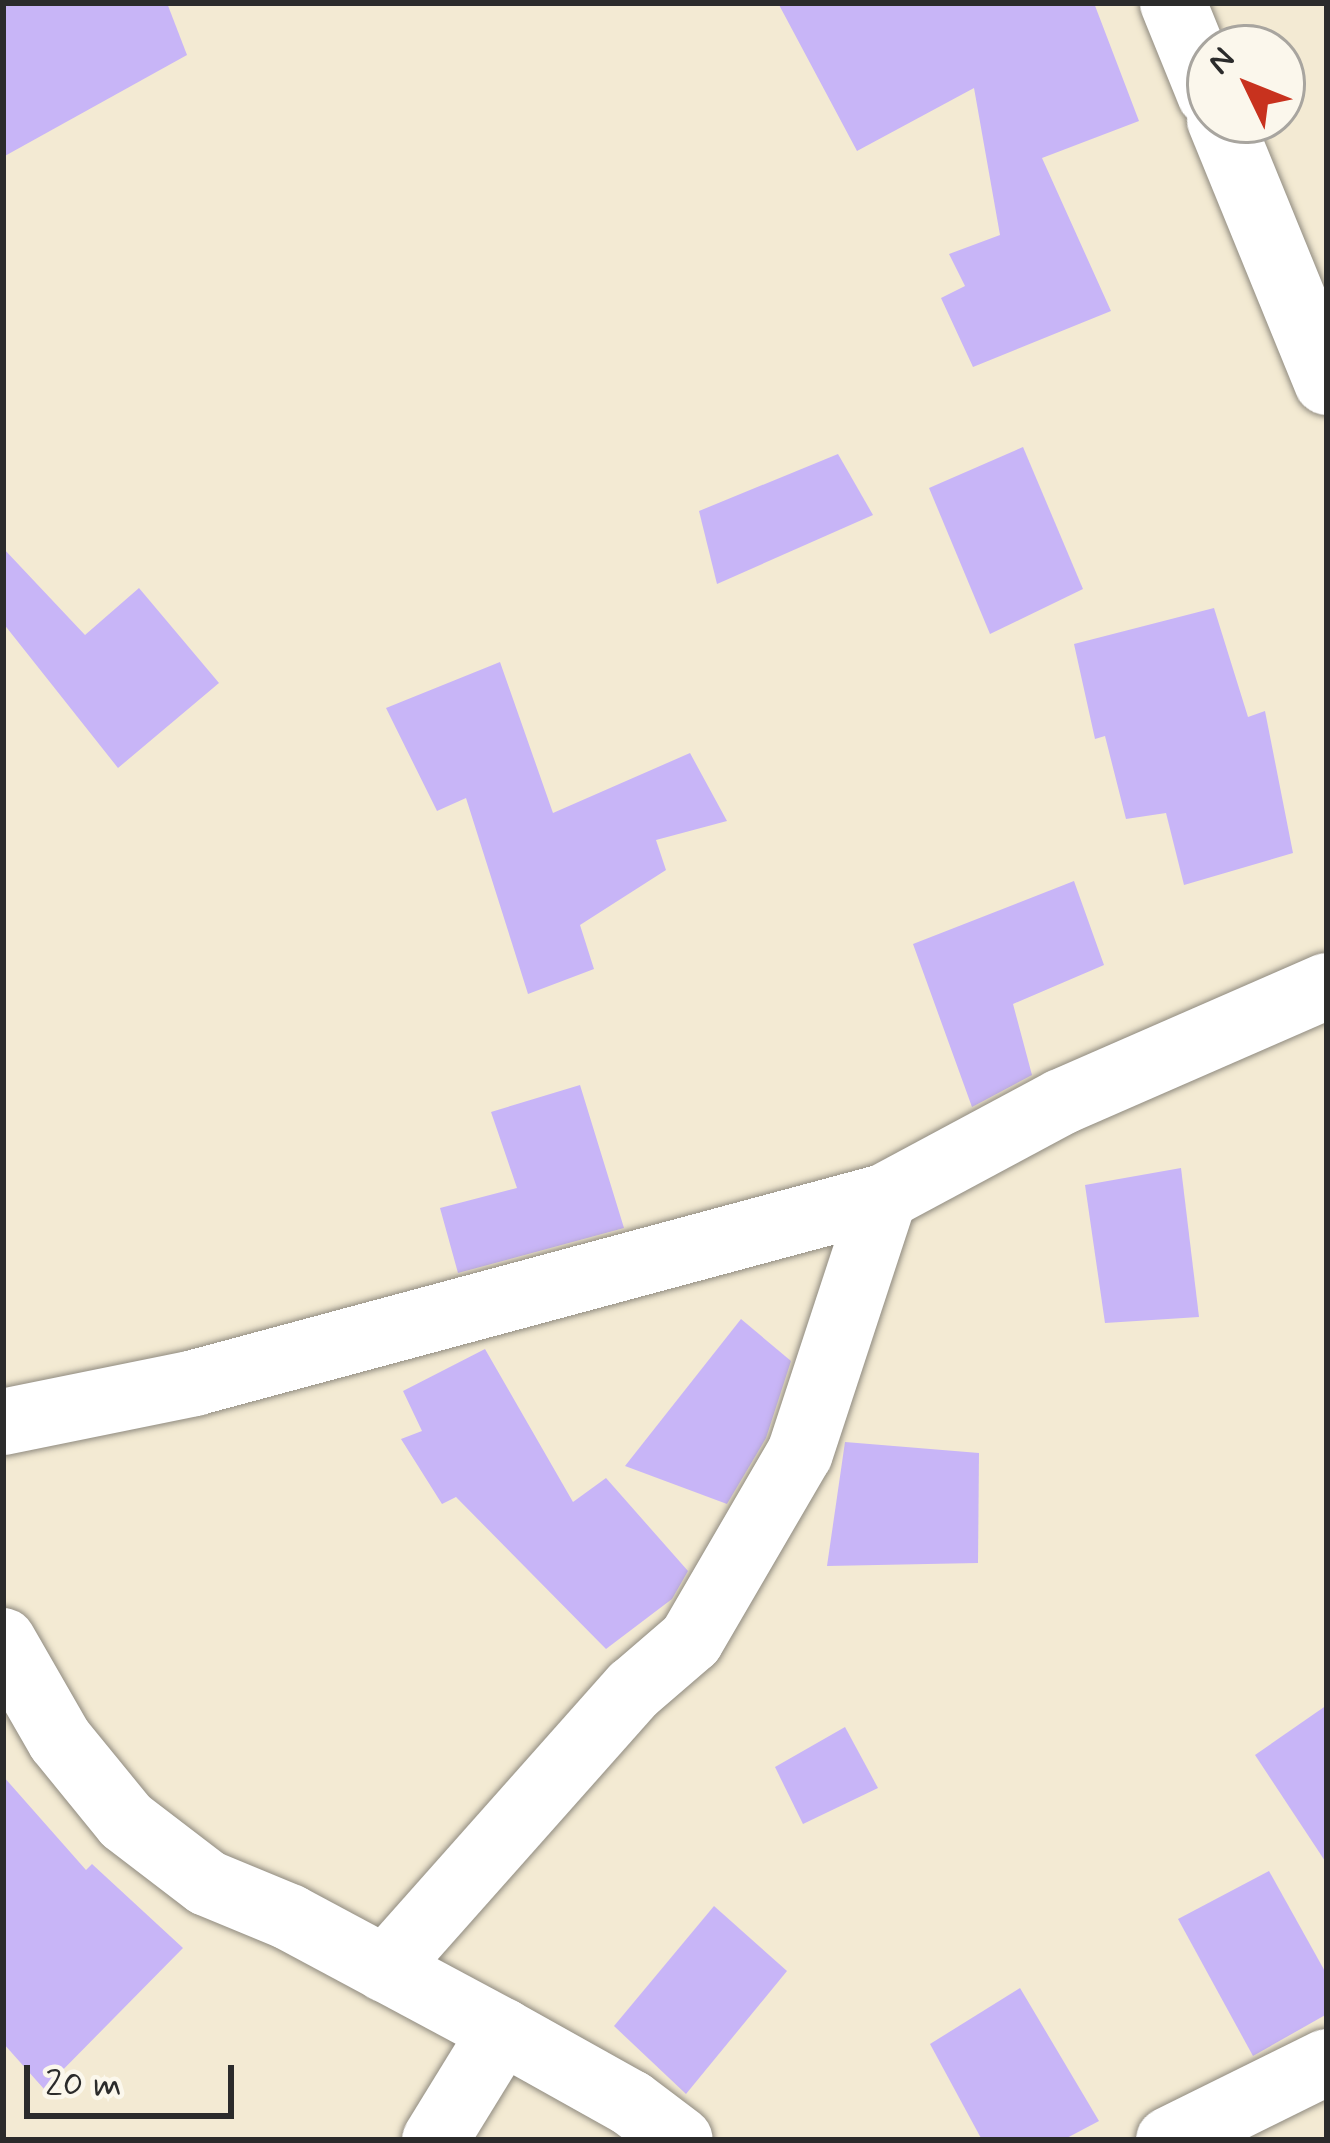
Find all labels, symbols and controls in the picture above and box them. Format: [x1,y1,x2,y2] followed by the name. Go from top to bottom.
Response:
[1186,24,1306,144] north arrow
[1198,38,1245,85] text: N
[30,2041,240,2115] scale bar
[45,2062,122,2109] text: 20 m

